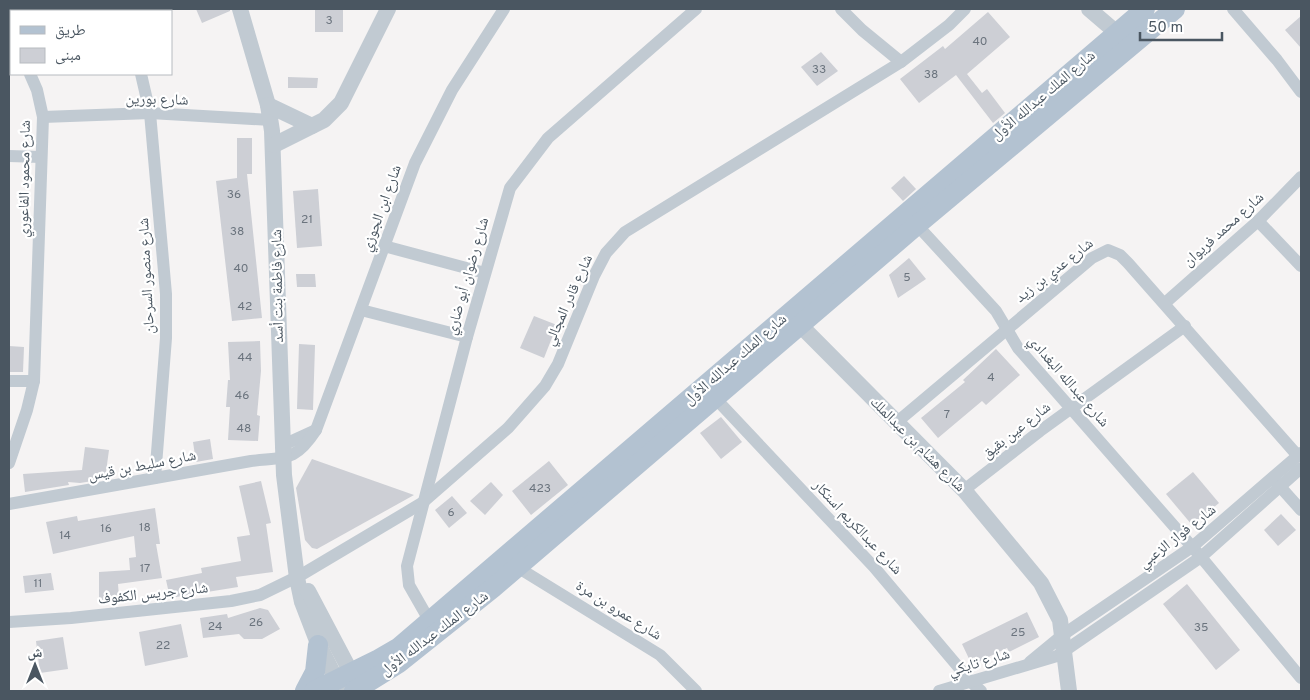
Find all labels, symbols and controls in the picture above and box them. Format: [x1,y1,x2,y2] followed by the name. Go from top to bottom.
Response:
[10,10,172,75] legend
[1140,10,1222,42] scale bar
[325,13,333,29] house number: 3
[1148,19,1183,38] text: 50 m
[55,22,86,41] text: طريق
[972,34,988,50] house number: 40
[55,47,81,66] text: مبنى
[988,47,1100,145] street label: شارع الملك عبدالله الأول
[812,62,826,78] house number: 33
[924,67,938,83] house number: 38
[125,90,189,111] street label: شارع بورين
[15,120,37,238] street label: شارع محمود الفاعوري
[358,162,408,255] street label: شارع ابن الجوزي
[227,187,241,203] house number: 36
[1180,189,1269,271] street label: شارع محمد فريوان
[301,212,313,228] house number: 21
[442,215,495,338] street label: شارع رضوان أبو ضاري
[135,217,160,334] street label: شارع منصور السرحان
[230,224,244,240] house number: 38
[267,229,289,343] street label: شارع فاطمة بنت أسد
[1012,235,1098,308] street label: شارع عدي بن زيد
[541,252,599,350] street label: شارع قادر المجالي
[233,261,249,277] house number: 40
[903,270,911,286] house number: 5
[238,299,252,315] house number: 42
[681,310,791,410] street label: شارع الملك عبدالله الأول
[1022,332,1113,432] street label: شارع عبدالله البغدادي
[238,350,252,366] house number: 44
[987,370,995,386] house number: 4
[235,388,249,404] house number: 46
[865,393,969,497] street label: شارع هشام بن عبدالملك
[979,398,1055,464] street label: شارع عين بقيق
[944,407,950,423] house number: 7
[237,421,251,437] house number: 48
[87,447,198,486] street label: شارع سليط بن قيس
[807,476,906,579] street label: شارع عبدالكريم استكار
[529,481,551,497] house number: 423
[1135,501,1221,574] street label: شارع فواز الزعبي
[447,505,455,521] house number: 6
[139,520,151,536] house number: 18
[100,521,112,537] house number: 16
[59,528,71,544] house number: 14
[140,561,150,577] house number: 17
[34,576,42,592] house number: 11
[572,577,665,645] street label: شارع عمرو بن مرة
[97,579,209,610] street label: شارع جريس الكفوف
[377,587,493,681] street label: شارع الملك عبدالله الأول
[249,615,263,631] house number: 26
[208,619,222,635] house number: 24
[1194,620,1208,636] house number: 35
[1011,625,1025,641] house number: 25
[156,638,170,654] house number: 22
[10,640,60,690] north arrow
[28,645,43,662] text: ش
[946,645,1013,683] street label: شارع تايكي

